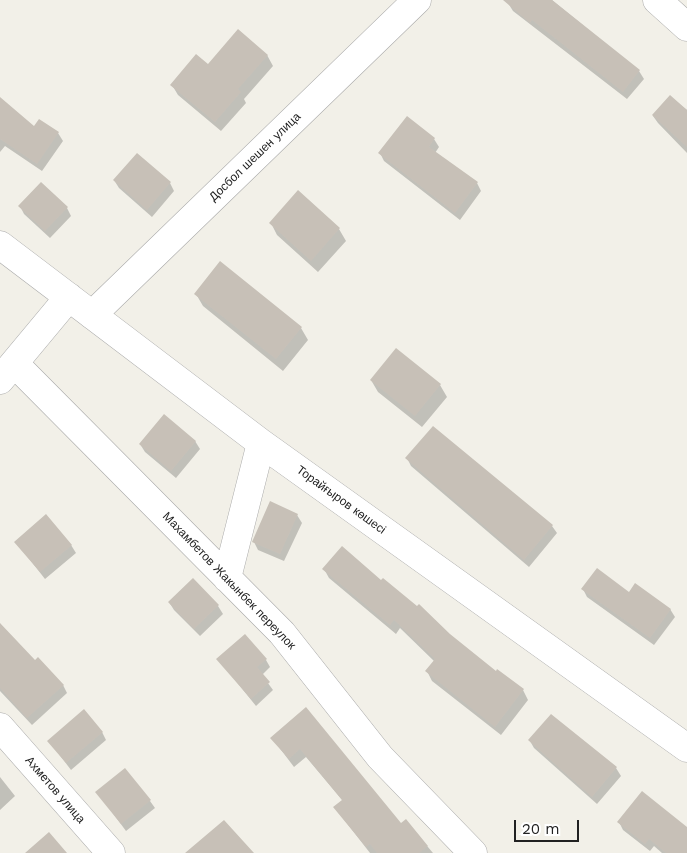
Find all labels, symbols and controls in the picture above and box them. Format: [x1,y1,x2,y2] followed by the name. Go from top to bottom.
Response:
[206,110,304,204] street label: Досбол шешен улица
[294,463,388,537] street label: Торайғыров көшесі
[159,509,299,653] street label: Махамбетов Жакынбек переулок
[22,754,88,826] street label: Ахметов улица
[517,810,582,842] scale bar
[522,820,560,838] text: 20 m

